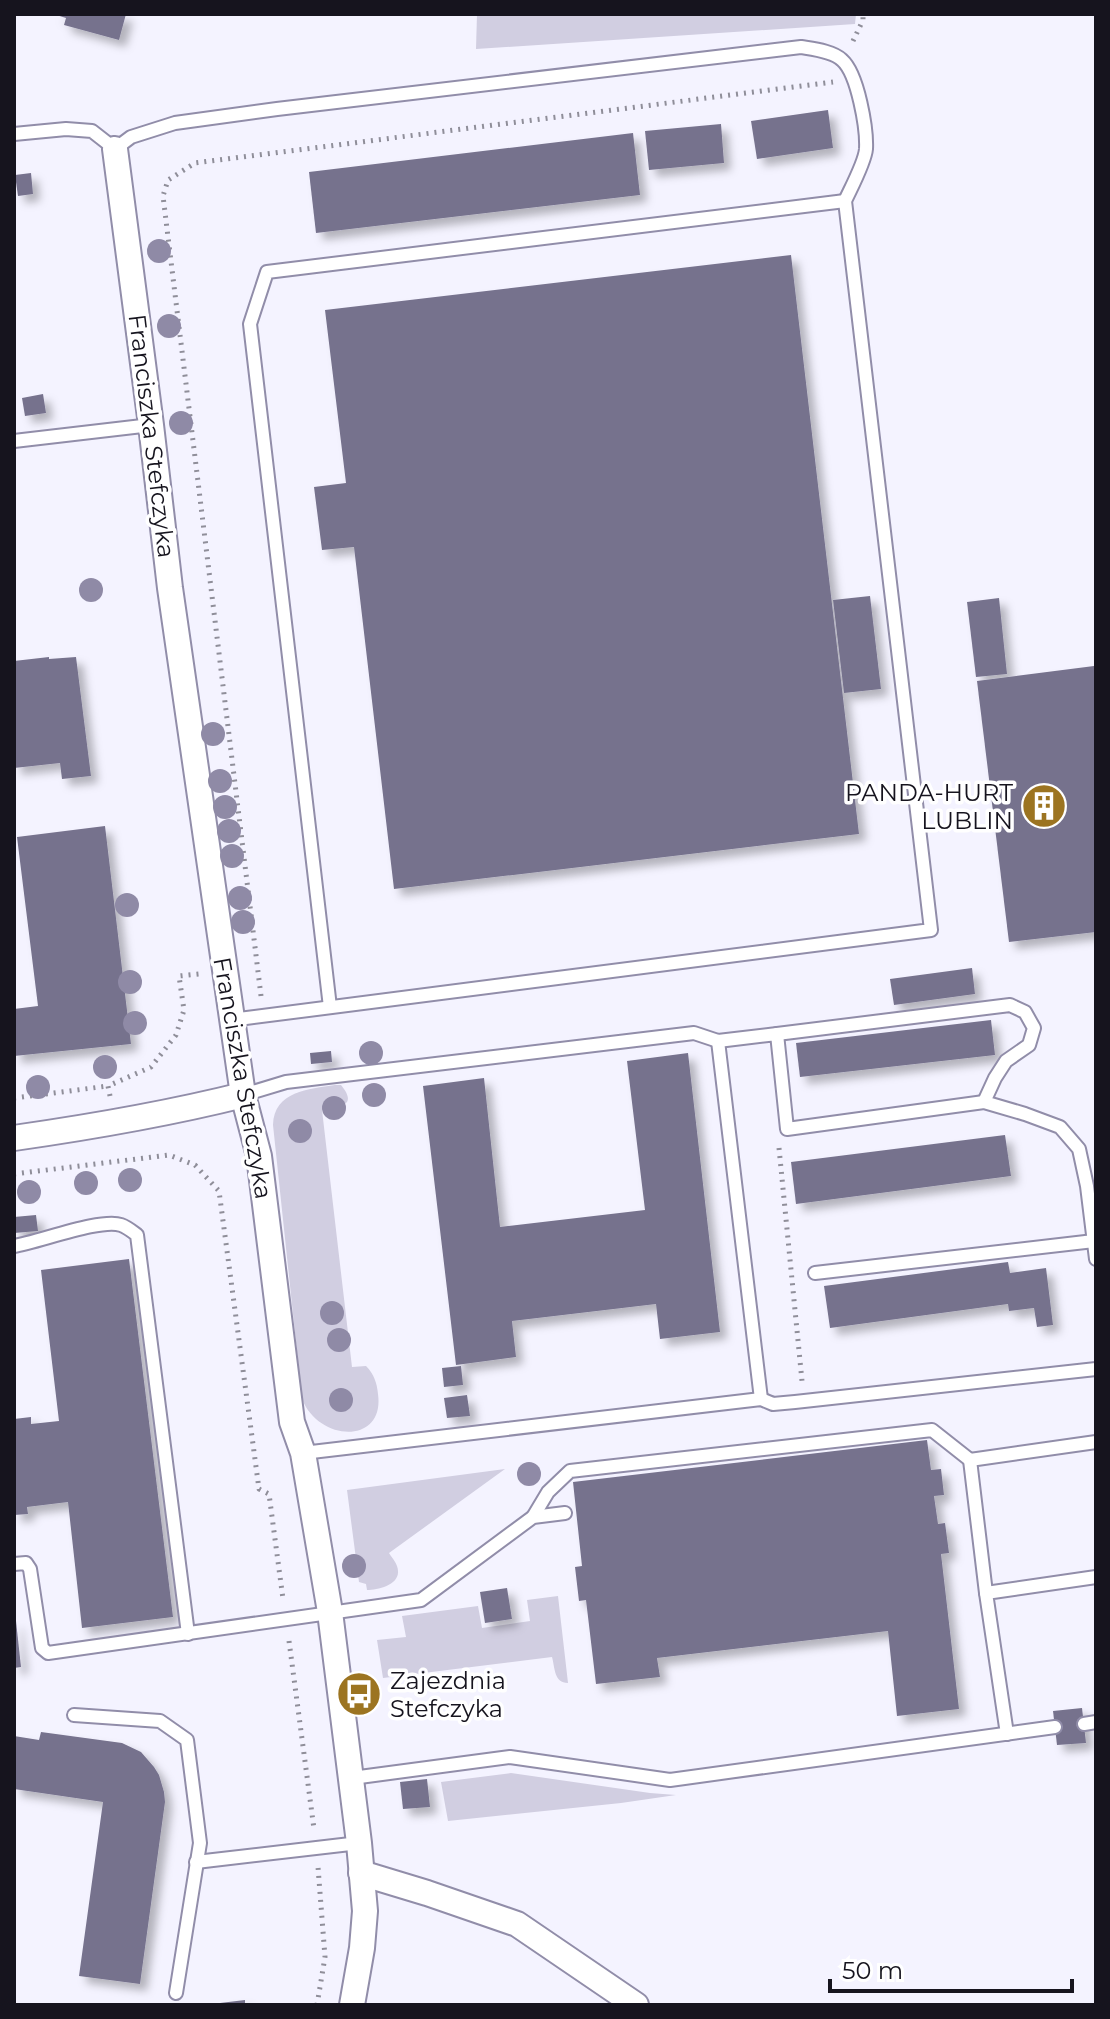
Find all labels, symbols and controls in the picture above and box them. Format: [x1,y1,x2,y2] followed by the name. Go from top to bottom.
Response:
[123,313,181,559] street label: Franciszka Stefczyka
[845,778,1013,835] place label: PANDA-HURT LUBLIN
[1020,782,1068,830] building icon: PANDA-HURT LUBLIN
[207,955,279,1201] street label: Franciszka Stefczyka
[390,1666,506,1723] place label: Zajezdnia Stefczyka
[335,1670,383,1718] bus stop icon: Zajezdnia Stefczyka
[830,1943,1072,1993] scale bar
[842,1956,903,1985] text: 50 m

